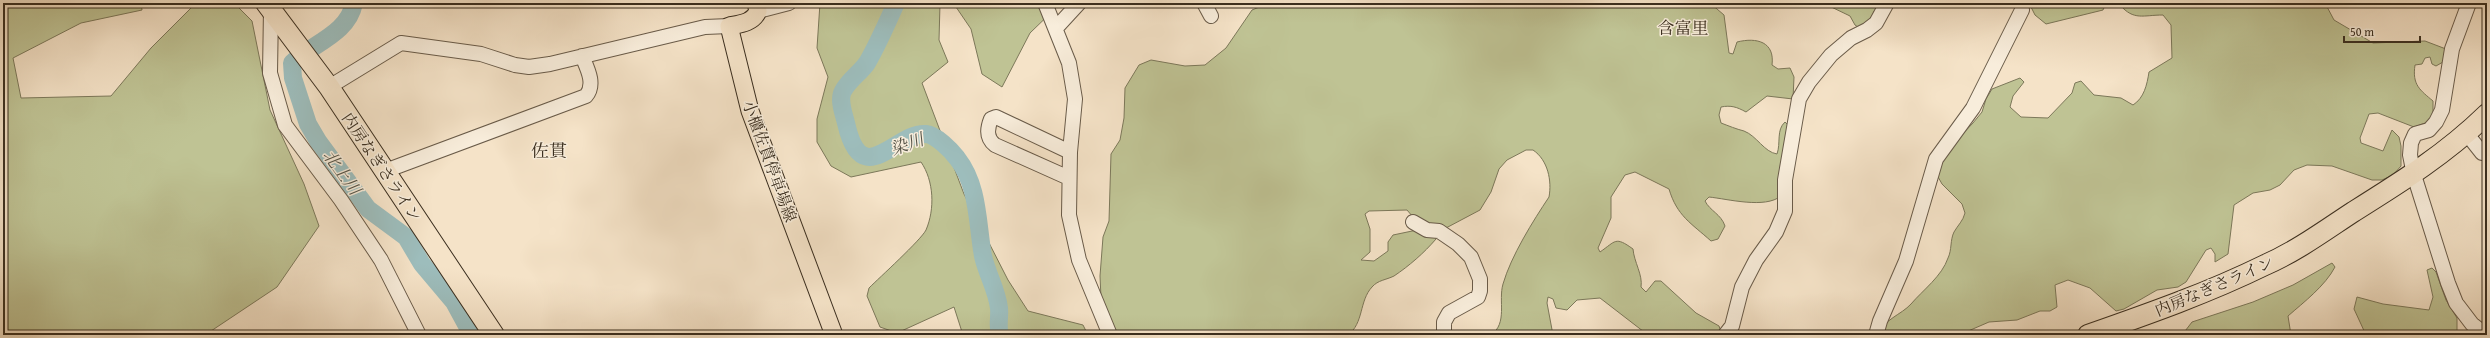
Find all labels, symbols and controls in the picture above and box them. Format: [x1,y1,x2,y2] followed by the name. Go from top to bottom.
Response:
[1658,15,1709,40] district label: 含富里
[2344,18,2420,44] scale bar
[2350,23,2374,40] text: 50 m
[737,97,803,225] street label: 小櫃佐貫停車場線
[336,107,428,227] street label: 内房なぎさライン
[887,125,929,161] water label: 染川
[531,137,567,164] district label: 佐貫
[317,144,369,201] water label: 北上川
[2151,250,2277,322] street label: 内房なぎさライン

